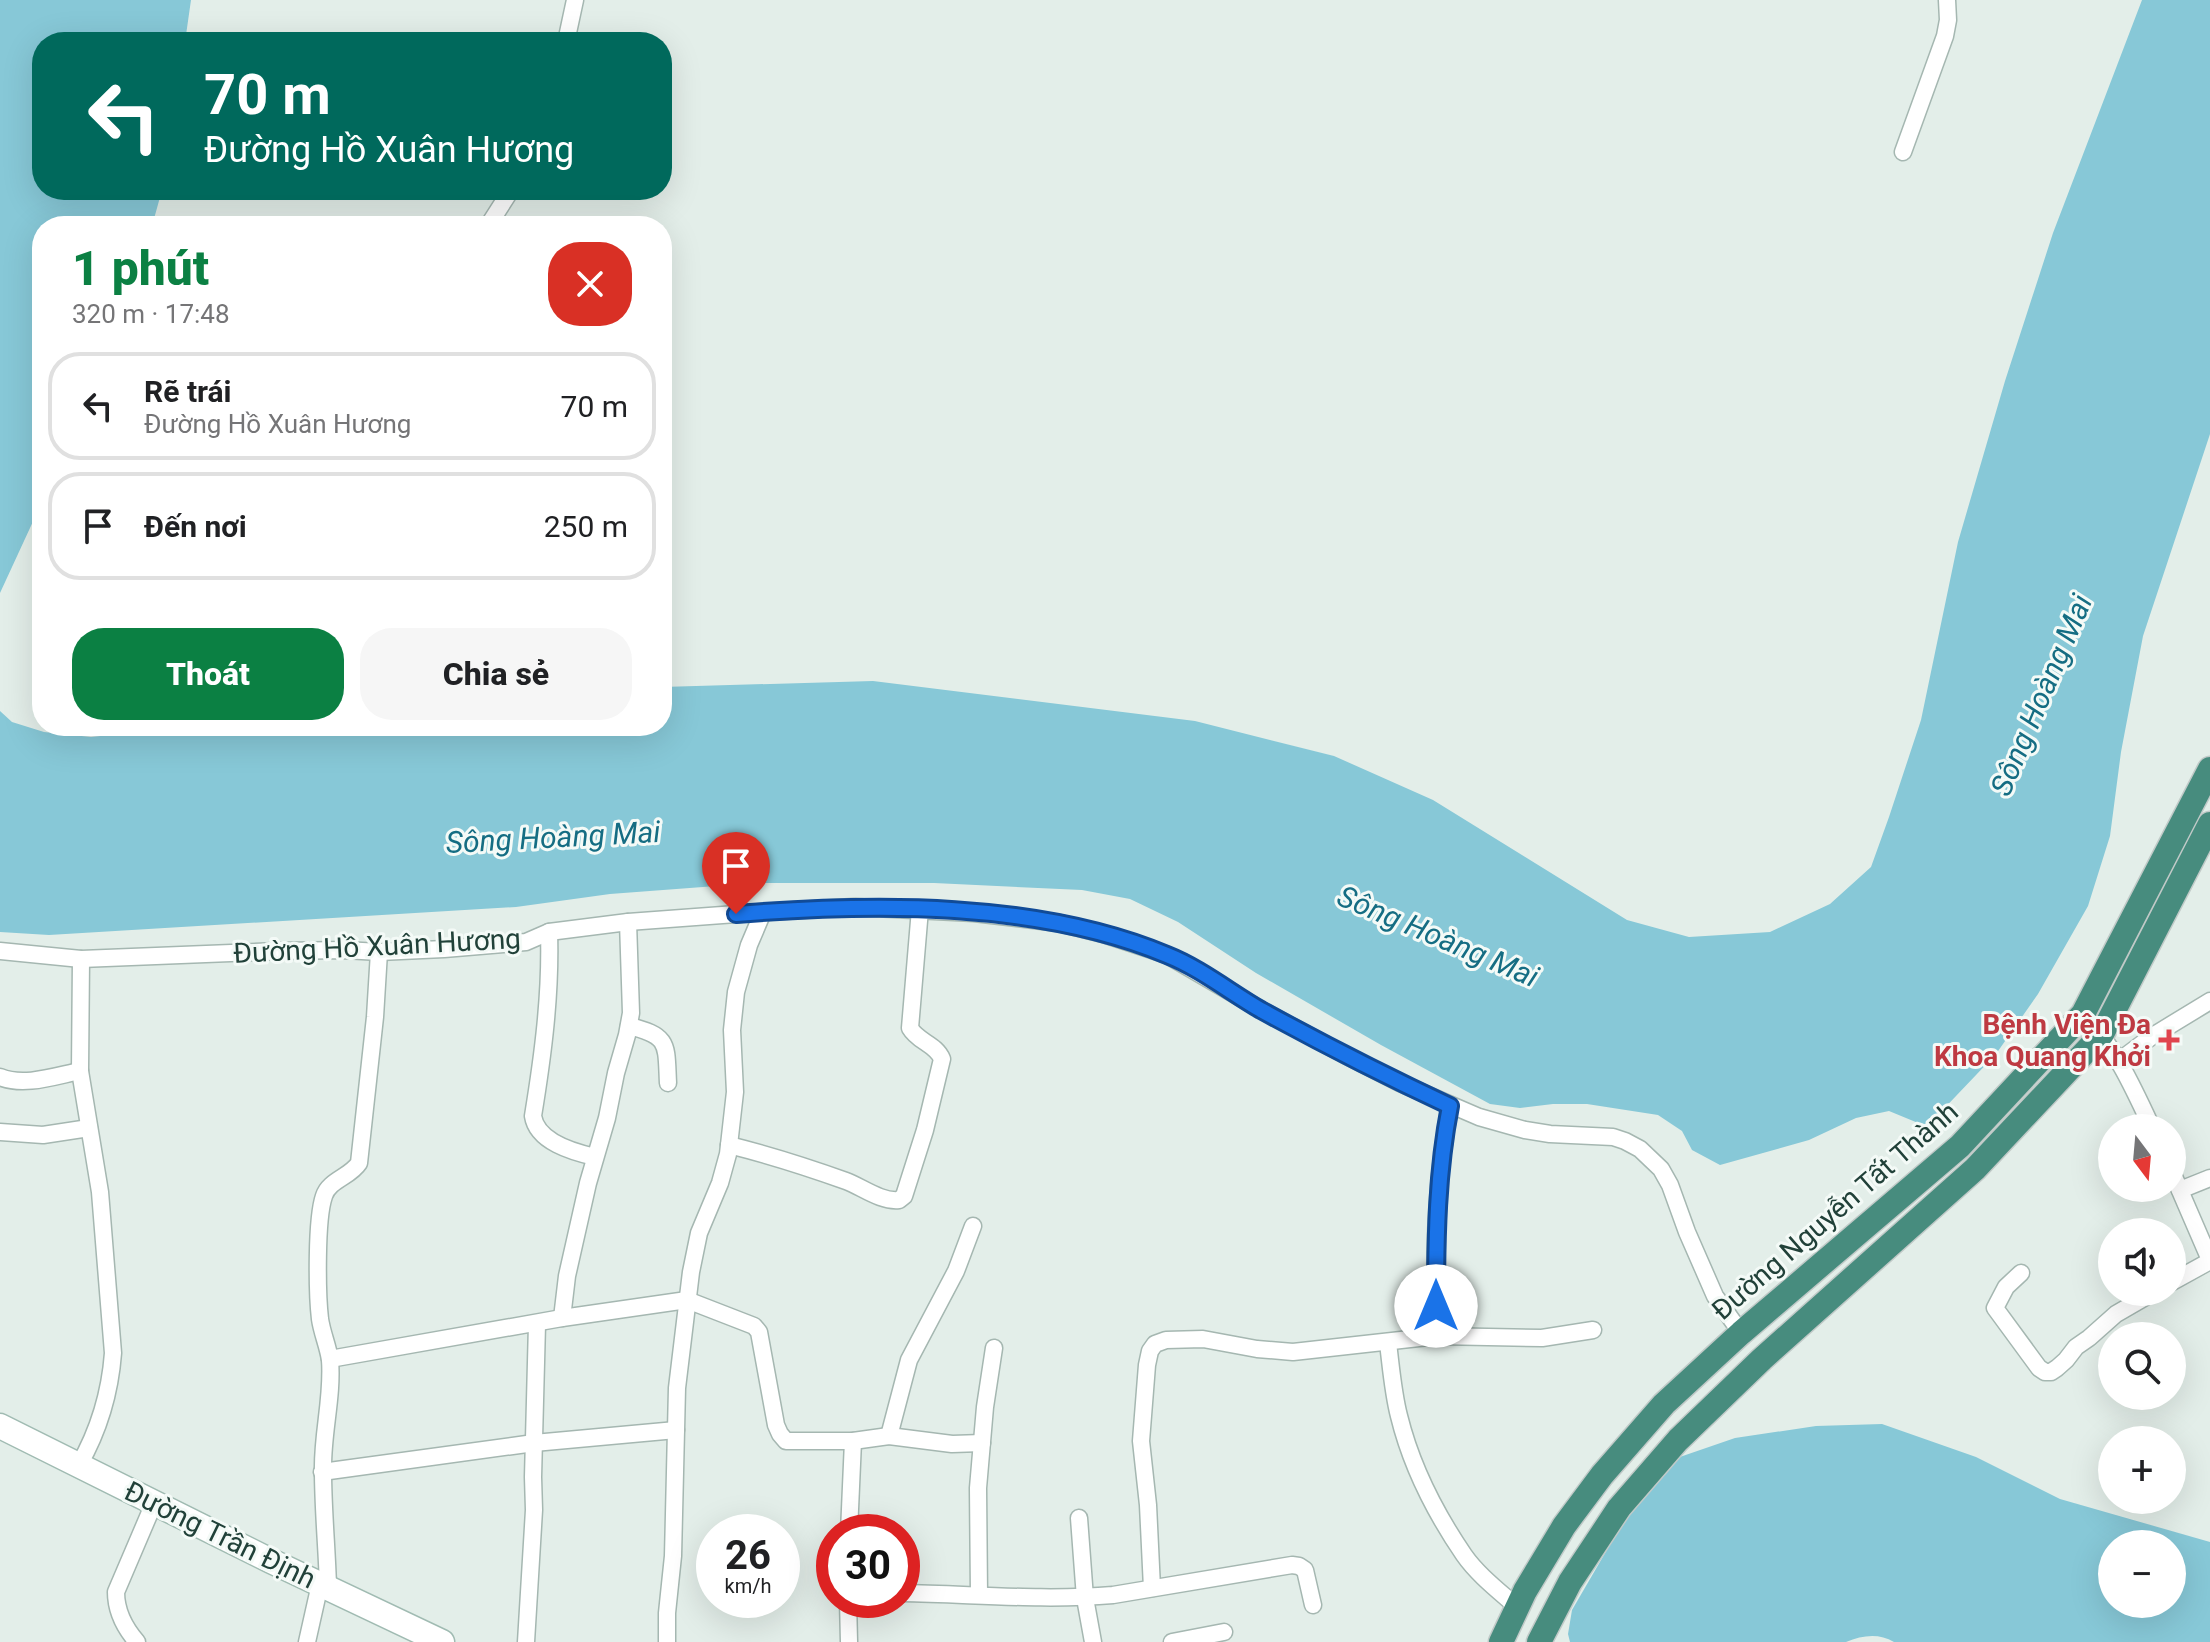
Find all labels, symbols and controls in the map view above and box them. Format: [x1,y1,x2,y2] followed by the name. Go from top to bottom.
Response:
[204,62,331,128] text: 70 m
[72,64,176,168] icon: left
[204,129,574,171] text: Đường Hồ Xuân Hương
[72,240,209,297] text: 1 phút
[548,242,632,326] button: close
[72,299,230,329] text: 320 m · 17:48
[144,374,232,409] text: Rẽ trái
[76,384,120,428] icon: left
[561,389,628,424] text: 70 m
[144,409,411,439] text: Đường Hồ Xuân Hương
[76,504,120,548] icon: arrive
[144,509,247,544] text: Đến nơi
[544,509,628,544] text: 250 m
[1983,588,2099,801] water label: Sông Hoàng Mai
[72,628,344,720] button: Thoát
[360,628,632,720] button: Chia sẻ
[445,814,662,860] water label: Sông Hoàng Mai
[702,832,770,914] pin
[714,844,758,888] icon: arrive
[1332,878,1545,994] water label: Sông Hoàng Mai
[232,922,522,970] street label: Đường Hồ Xuân Hương
[1934,1008,2151,1073] place label: Bệnh Viện Đa Khoa Quang Khởi
[2158,1029,2180,1051] marker: Bệnh Viện Đa Khoa Quang Khởi
[1705,1095,1965,1327] street label: Đường Nguyễn Tất Thành
[2098,1114,2186,1202] north arrow
[2098,1114,2186,1618] map controls
[2098,1218,2186,1306] button: sound
[1394,1264,1478,1348] position arrow
[2098,1322,2186,1410] button: search
[2098,1426,2186,1514] button: +
[119,1474,321,1596] street label: Đường Trần Định
[816,1514,920,1618] speed limit sign: 30
[2098,1530,2186,1618] button: −
[725,1532,771,1579] text: 26
[725,1574,771,1598] text: km/h

